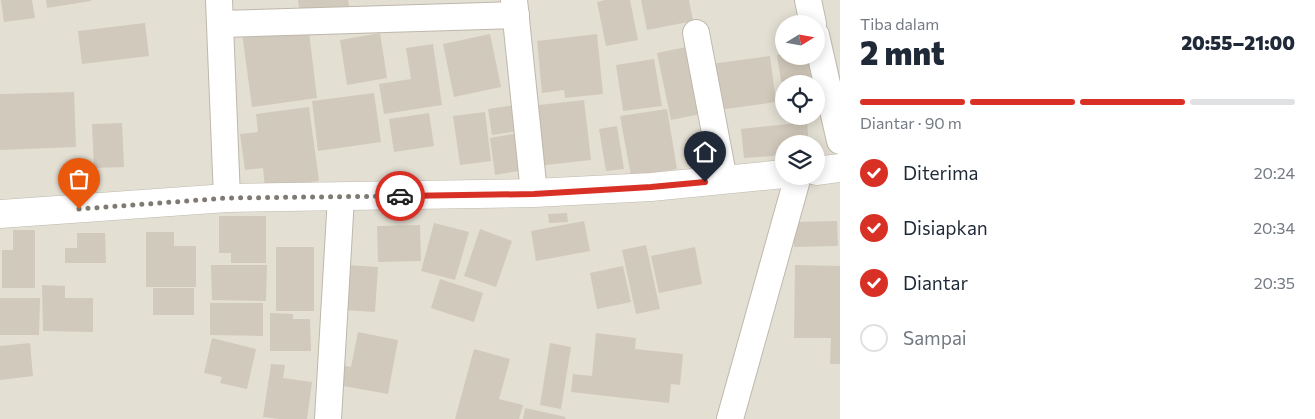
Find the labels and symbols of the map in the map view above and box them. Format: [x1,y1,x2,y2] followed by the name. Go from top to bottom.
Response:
[775,15,825,65] north arrow
[684,131,726,182] pin
[58,158,100,209] pin
[375,171,425,221] courier

